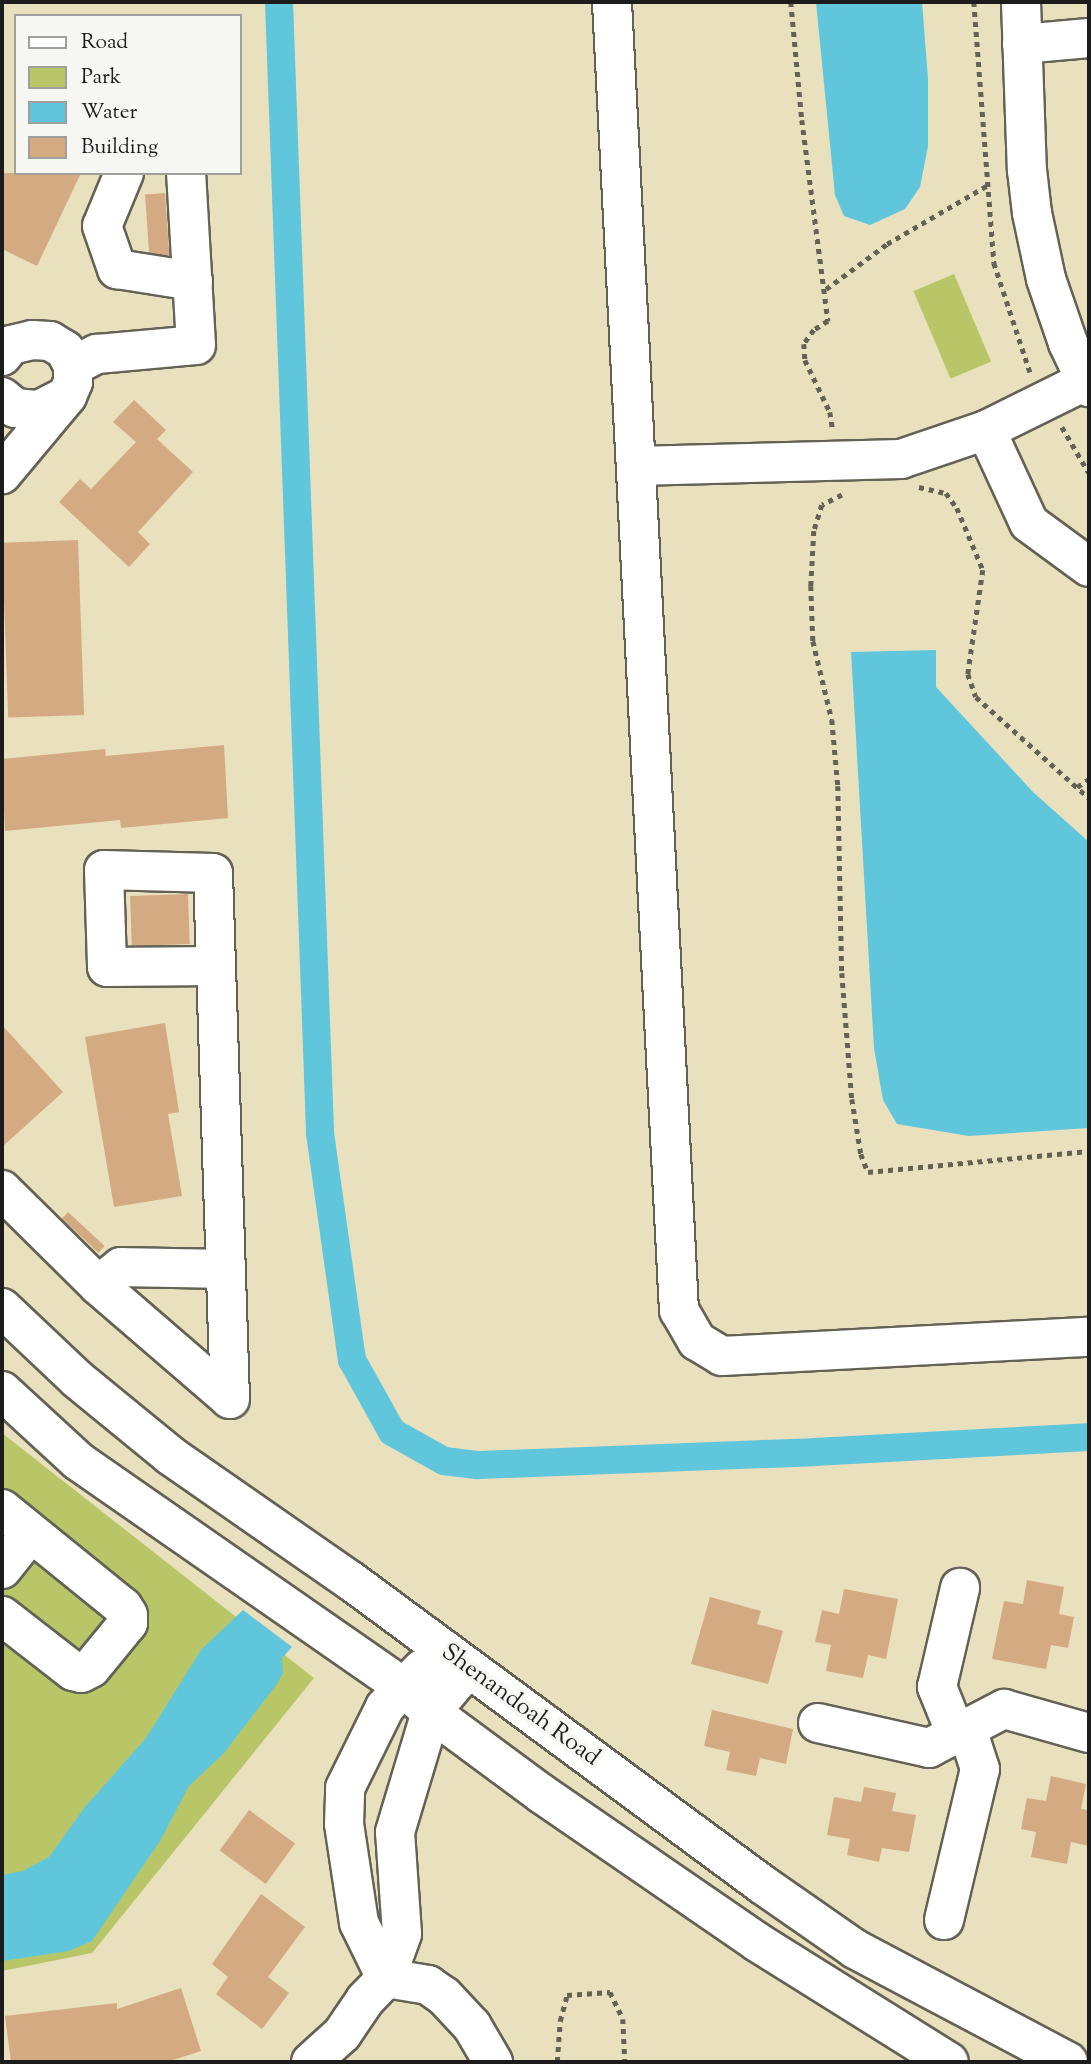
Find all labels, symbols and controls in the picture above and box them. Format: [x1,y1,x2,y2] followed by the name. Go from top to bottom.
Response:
[14,14,242,175] legend
[81,28,128,58] text: Road
[81,63,121,93] text: Park
[81,98,137,128] text: Water
[81,133,158,163] text: Building
[435,1639,605,1773] street label: Shenandoah Road

